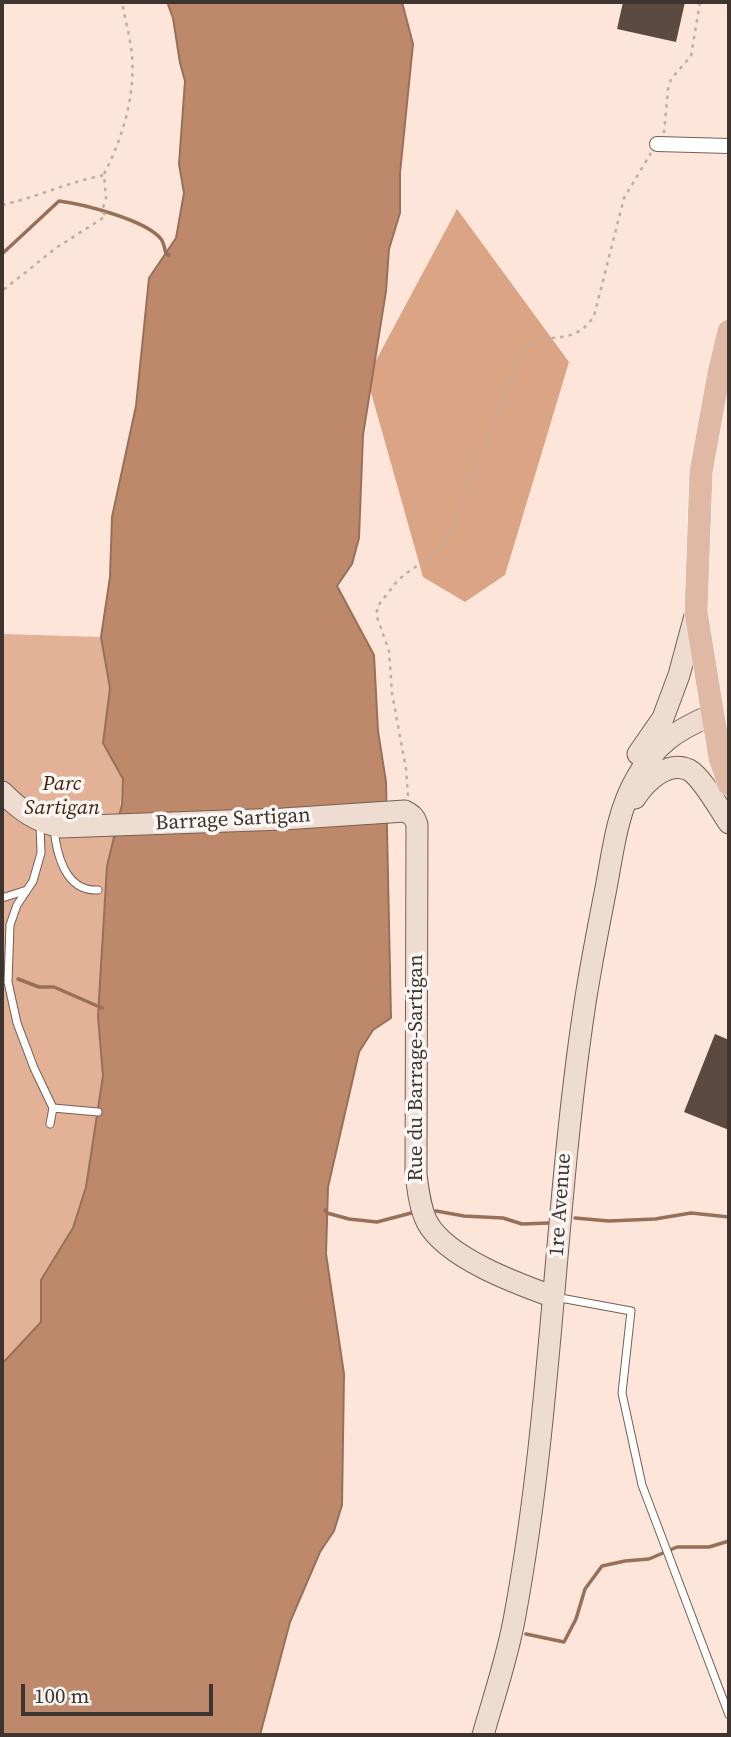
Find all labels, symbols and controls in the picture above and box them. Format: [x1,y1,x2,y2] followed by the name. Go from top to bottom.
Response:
[24,772,100,822] park label: Parc Sartigan
[155,803,311,837] street label: Barrage Sartigan
[404,954,430,1182] street label: Rue du Barrage-Sartigan
[545,1152,577,1258] street label: 1re Avenue
[24,1670,217,1714] scale bar
[34,1681,89,1710] text: 100 m

